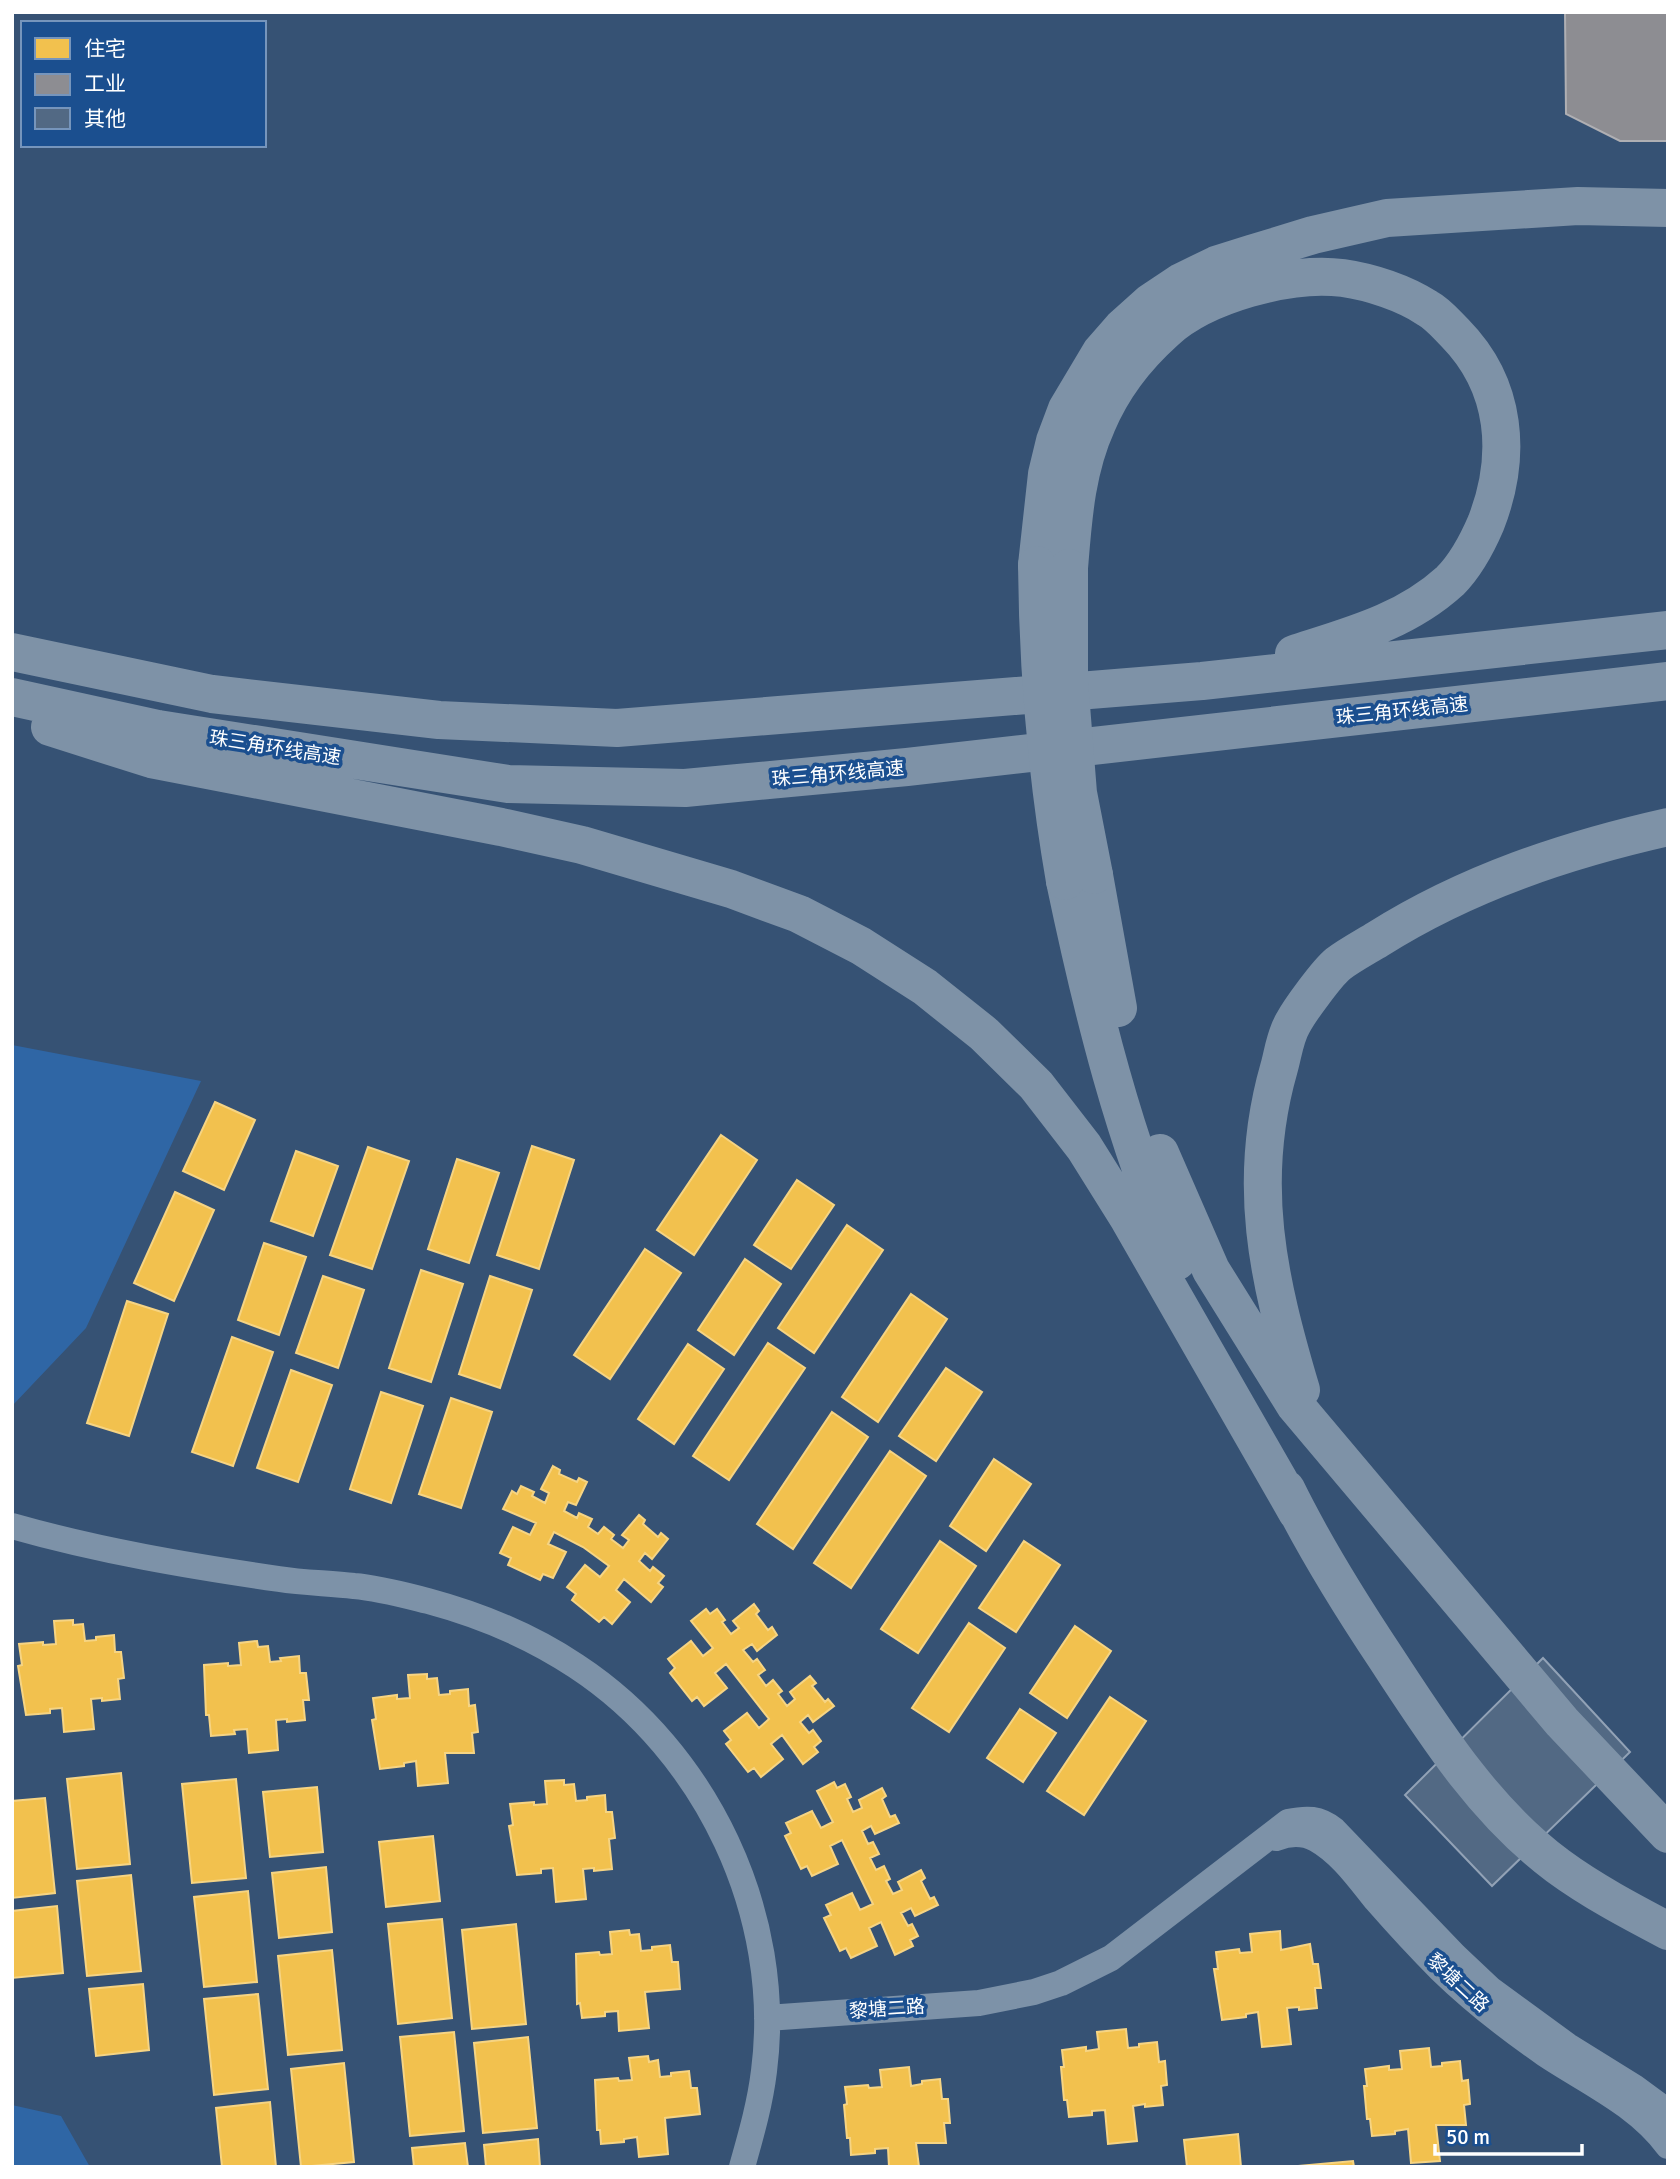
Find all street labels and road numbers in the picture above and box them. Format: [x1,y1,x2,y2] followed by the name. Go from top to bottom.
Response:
[1335,692,1469,730] street label: 珠三角环线高速
[207,726,343,770] street label: 珠三角环线高速
[771,756,905,792] street label: 珠三角环线高速
[1422,1948,1494,2018] street label: 黎塘二路
[848,1994,926,2024] street label: 黎塘二路

